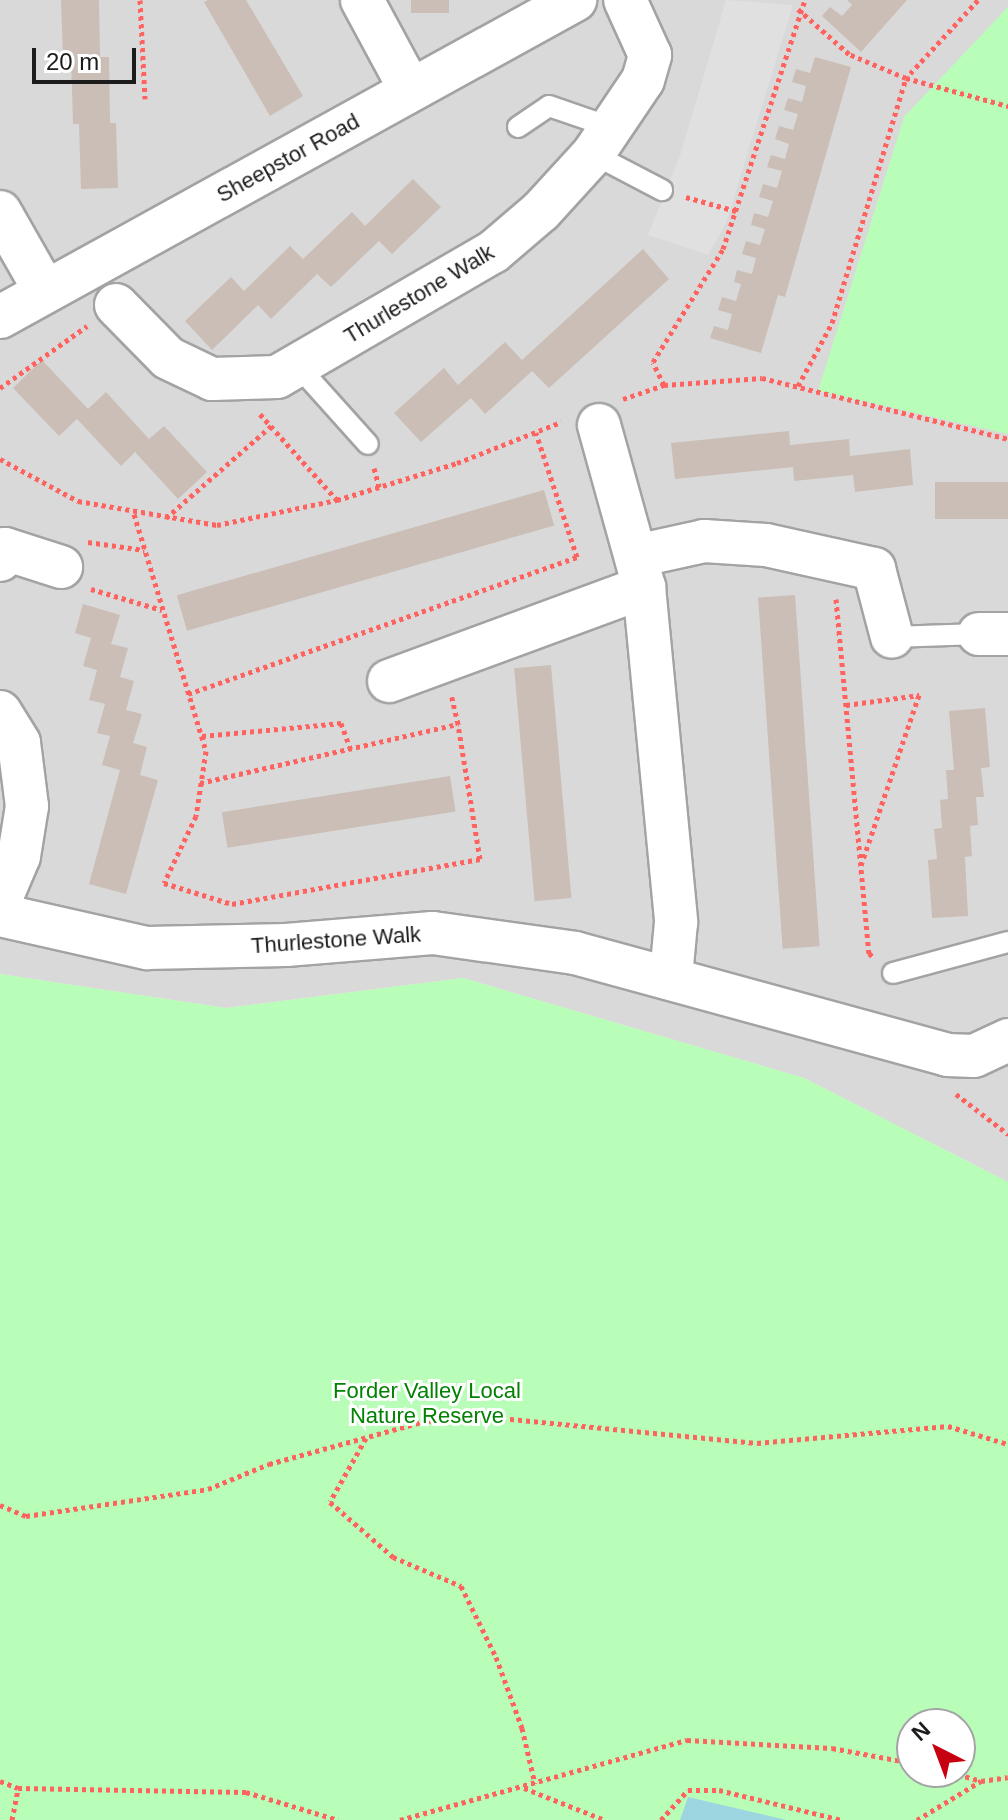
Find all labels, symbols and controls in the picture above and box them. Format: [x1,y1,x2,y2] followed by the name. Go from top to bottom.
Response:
[36,32,140,82] scale bar
[46,48,99,75] text: 20 m
[212,108,364,208] street label: Sheepstor Road
[339,239,499,349] street label: Thurlestone Walk
[250,921,422,959] street label: Thurlestone Walk
[333,1377,521,1428] park label: Forder Valley Local Nature Reserve
[896,1708,976,1788] north arrow
[907,1717,935,1746] text: N

